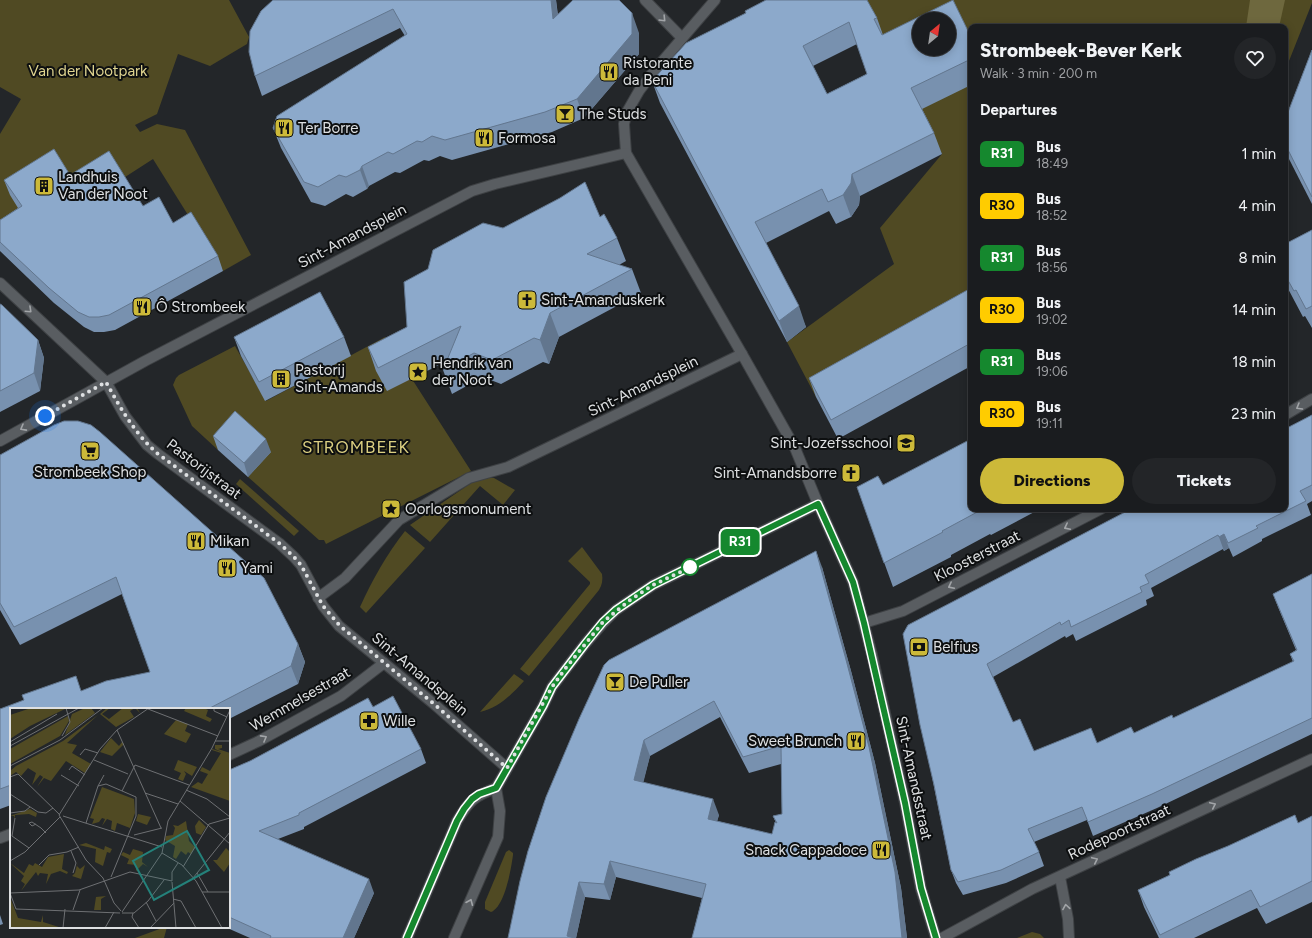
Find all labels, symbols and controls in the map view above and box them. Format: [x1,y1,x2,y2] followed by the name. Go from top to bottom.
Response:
[912,12,956,56] north arrow
[912,12,956,56] map controls
[658,14,666,22] one-way arrow
[1234,37,1276,79] button: heart
[980,39,1182,62] text: Strombeek-Bever Kerk
[623,54,692,89] place label: Ristorante da Beni
[598,61,620,83] restaurant icon: Ristorante da Beni
[29,62,148,80] park label: Van der Nootpark
[980,66,1097,81] text: Walk · 3 min · 200 m
[980,101,1057,119] text: Departures
[554,103,576,125] bar icon: The Studs
[579,105,647,123] place label: The Studs
[273,117,295,139] restaurant icon: Ter Borre
[298,119,359,137] place label: Ter Borre
[473,127,495,149] restaurant icon: Formosa
[498,129,556,147] place label: Formosa
[1036,138,1061,156] text: Bus
[991,145,1013,162] text: R31
[1241,145,1276,163] text: 1 min
[1036,156,1068,171] text: 18:49
[58,168,148,203] place label: Landhuis Van der Noot
[33,175,55,197] building icon: Landhuis Van der Noot
[1036,190,1061,208] text: Bus
[989,197,1015,214] text: R30
[1238,197,1276,215] text: 4 min
[295,200,409,272] street label: Sint-Amandsplein
[1036,208,1067,223] text: 18:52
[1036,242,1061,260] text: Bus
[991,249,1013,266] text: R31
[1238,249,1276,267] text: 8 min
[1036,260,1067,275] text: 18:56
[516,289,538,311] church icon: Sint-Amanduskerk
[541,291,665,309] place label: Sint-Amanduskerk
[1036,294,1061,312] text: Bus
[131,296,153,318] restaurant icon: Ô Strombeek
[156,298,246,316] place label: Ô Strombeek
[989,301,1015,318] text: R30
[1232,301,1276,319] text: 14 min
[24,305,32,312] one-way arrow
[1036,312,1068,327] text: 19:02
[1036,346,1061,364] text: Bus
[585,352,701,420] street label: Sint-Amandsplein
[991,353,1013,370] text: R31
[1232,353,1276,371] text: 18 min
[432,354,512,389] place label: Hendrik van der Noot
[295,361,383,396] place label: Pastorij Sint-Amands
[407,361,429,383] place icon: Hendrik van der Noot
[1036,364,1068,379] text: 19:06
[270,368,292,390] building icon: Pastorij Sint-Amands
[1036,398,1061,416] text: Bus
[1296,403,1303,410] one-way arrow
[989,405,1015,422] text: R30
[1231,405,1276,423] text: 23 min
[35,406,55,426] your location
[1036,416,1063,431] text: 19:11
[19,424,27,431] one-way arrow
[895,432,917,454] school or university icon: Sint-Jozefsschool
[770,434,892,452] place label: Sint-Jozefsschool
[163,435,245,503] street label: Pastorijstraat
[302,437,410,457] district label: STROMBEEK
[79,440,101,462] supermarket icon: Strombeek Shop
[980,458,1124,504] button: Directions
[1132,458,1276,504] button: Tickets
[840,462,862,484] church icon: Sint-Amandsborre
[34,463,146,481] place label: Strombeek Shop
[713,464,837,482] place label: Sint-Amandsborre
[380,498,402,520] place icon: Oorlogsmonument
[405,500,532,518] place label: Oorlogsmonument
[1063,522,1071,530] one-way arrow
[931,526,1023,585] street label: Kloosterstraat
[717,529,763,555] line badge: R31
[185,530,207,552] restaurant icon: Mikan
[210,532,249,550] place label: Mikan
[729,533,751,550] text: R31
[216,557,238,579] restaurant icon: Yami
[681,558,699,576] unlabelled marker
[241,559,273,577] place label: Yami
[948,582,955,589] one-way arrow
[368,629,472,719] street label: Sint-Amandsplein
[908,636,930,658] bank icon: Belfius
[933,638,978,656] place label: Belfius
[247,663,354,735] street label: Wemmelsestraat
[604,671,626,693] bar icon: De Puller
[629,673,688,691] place label: De Puller
[10,708,230,928] inset map
[358,710,380,732] pharmacy icon: Wille
[383,712,416,730] place label: Wille
[892,714,936,842] street label: Sint-Amandsstraat
[845,730,867,752] restaurant icon: Sweet Brunch
[748,732,842,750] place label: Sweet Brunch
[260,735,267,743] one-way arrow
[1065,800,1173,864] street label: Rodepoortstraat
[1209,802,1217,810] one-way arrow
[870,839,892,861] restaurant icon: Snack Cappadoce
[745,841,867,859] place label: Snack Cappadoce
[1091,857,1099,865] one-way arrow
[465,899,473,906] one-way arrow
[1062,904,1071,910] one-way arrow

